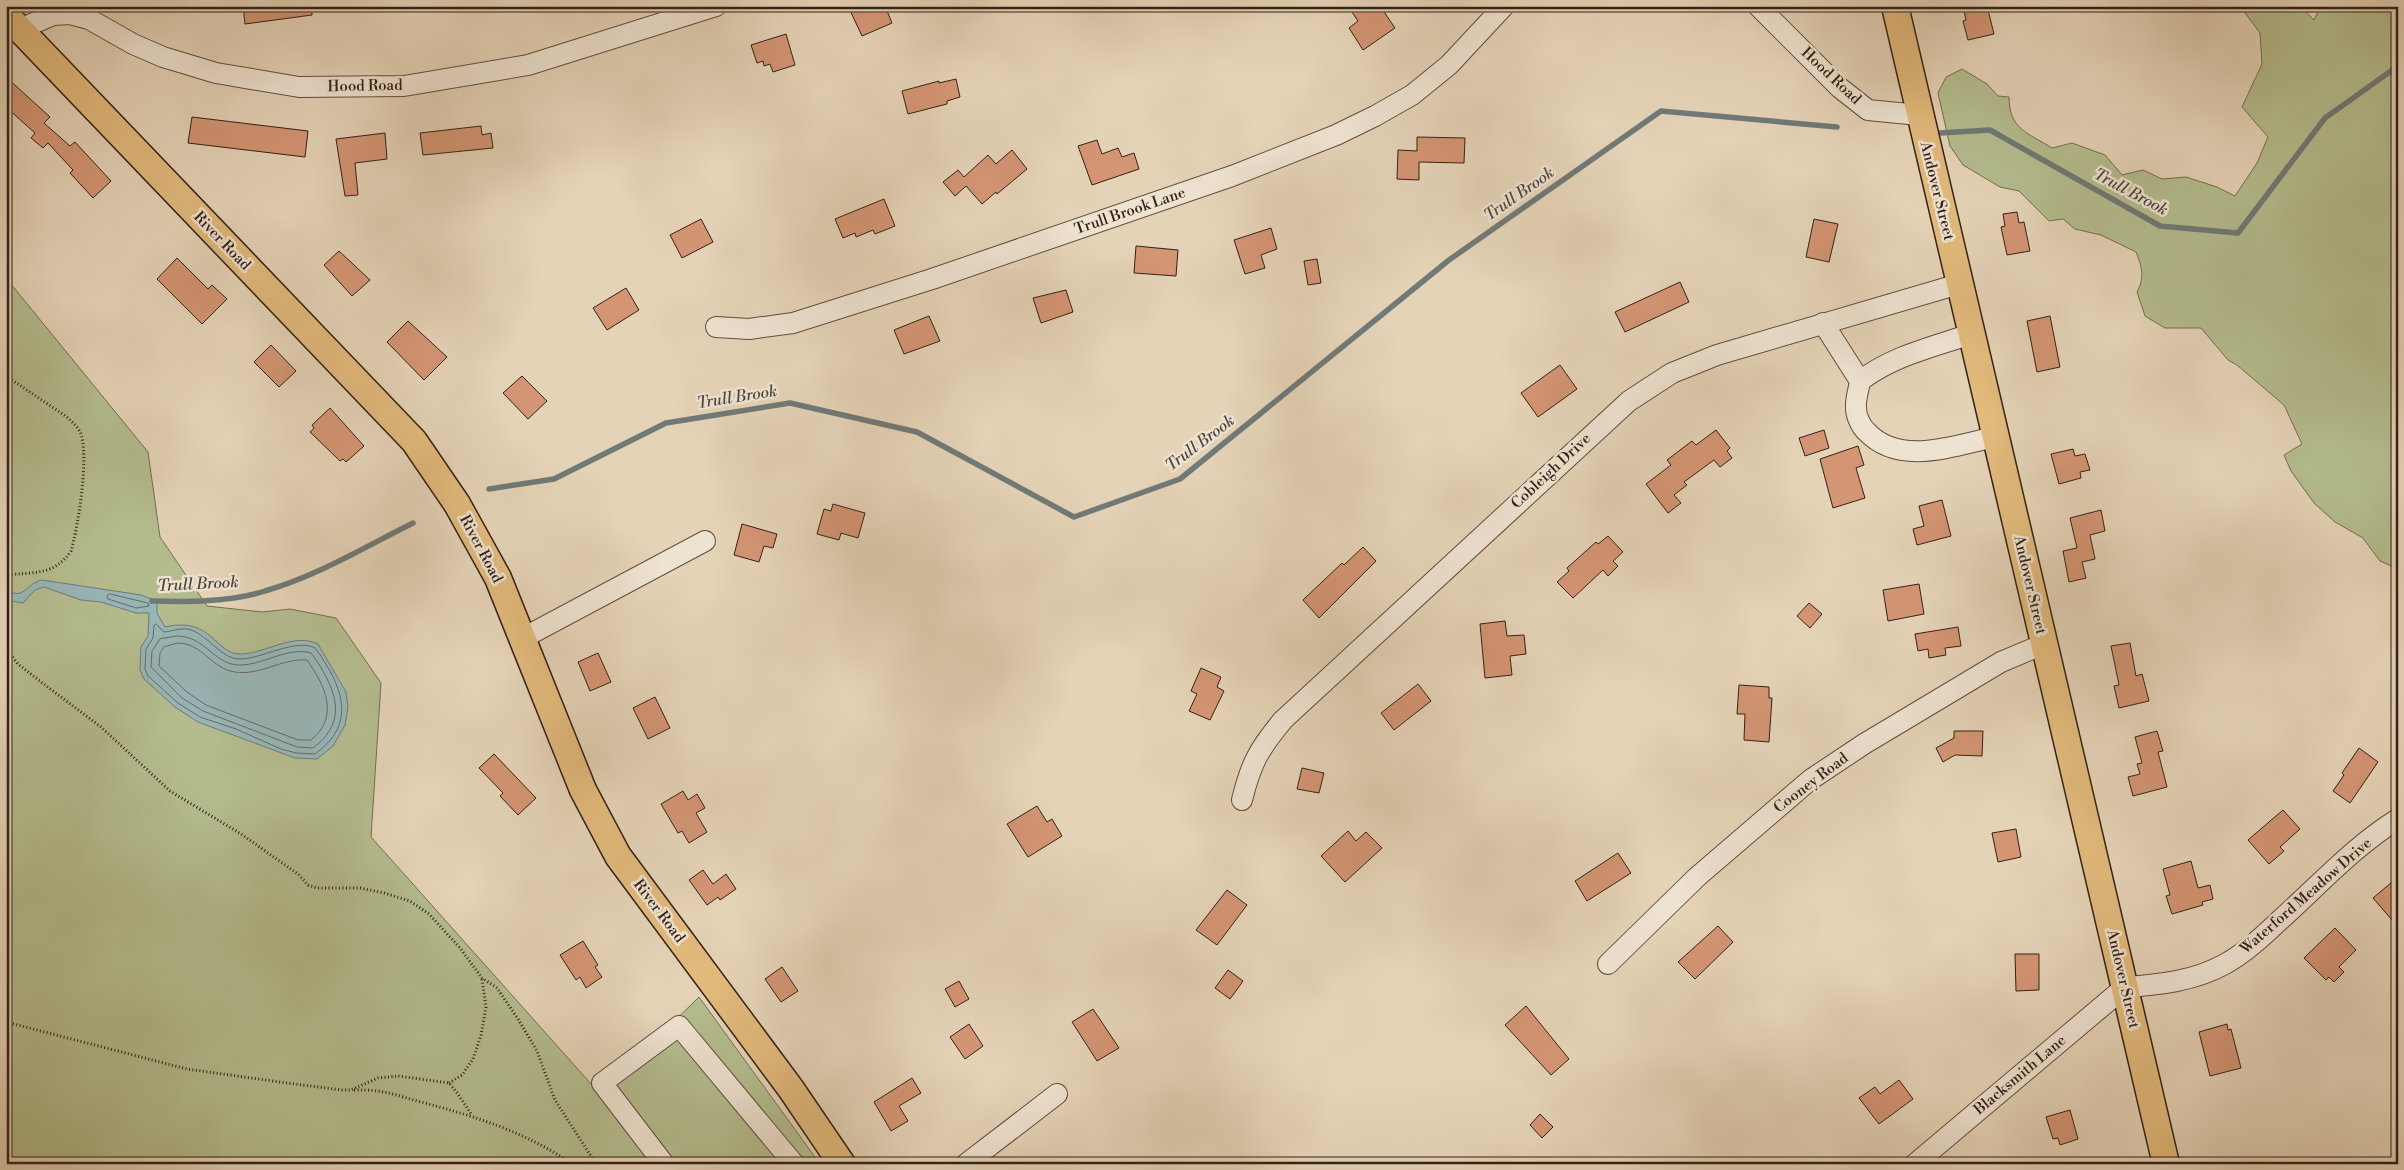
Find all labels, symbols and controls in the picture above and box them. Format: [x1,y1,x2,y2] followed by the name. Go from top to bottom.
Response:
[1797,43,1865,109] street label: Hood Road
[327,76,403,96] street label: Hood Road
[1915,139,1959,243] street label: Andover Street
[1480,163,1558,225] water label: Trull Brook
[2090,164,2172,220] water label: Trull Brook
[1072,183,1188,239] street label: Trull Brook Lane
[189,208,255,275] street label: River Road
[695,381,779,413] water label: Trull Brook
[1162,411,1238,475] water label: Trull Brook
[1507,429,1595,513] street label: Cobleigh Drive
[455,512,507,587] street label: River Road
[2009,533,2051,637] street label: Andover Street
[157,572,239,596] water label: Trull Brook
[1770,748,1853,817] street label: Cooney Road
[2236,834,2376,959] street label: Waterford Meadow Drive
[629,876,689,947] street label: River Road
[2102,927,2144,1031] street label: Andover Street
[1969,1031,2070,1120] street label: Blacksmith Lane

